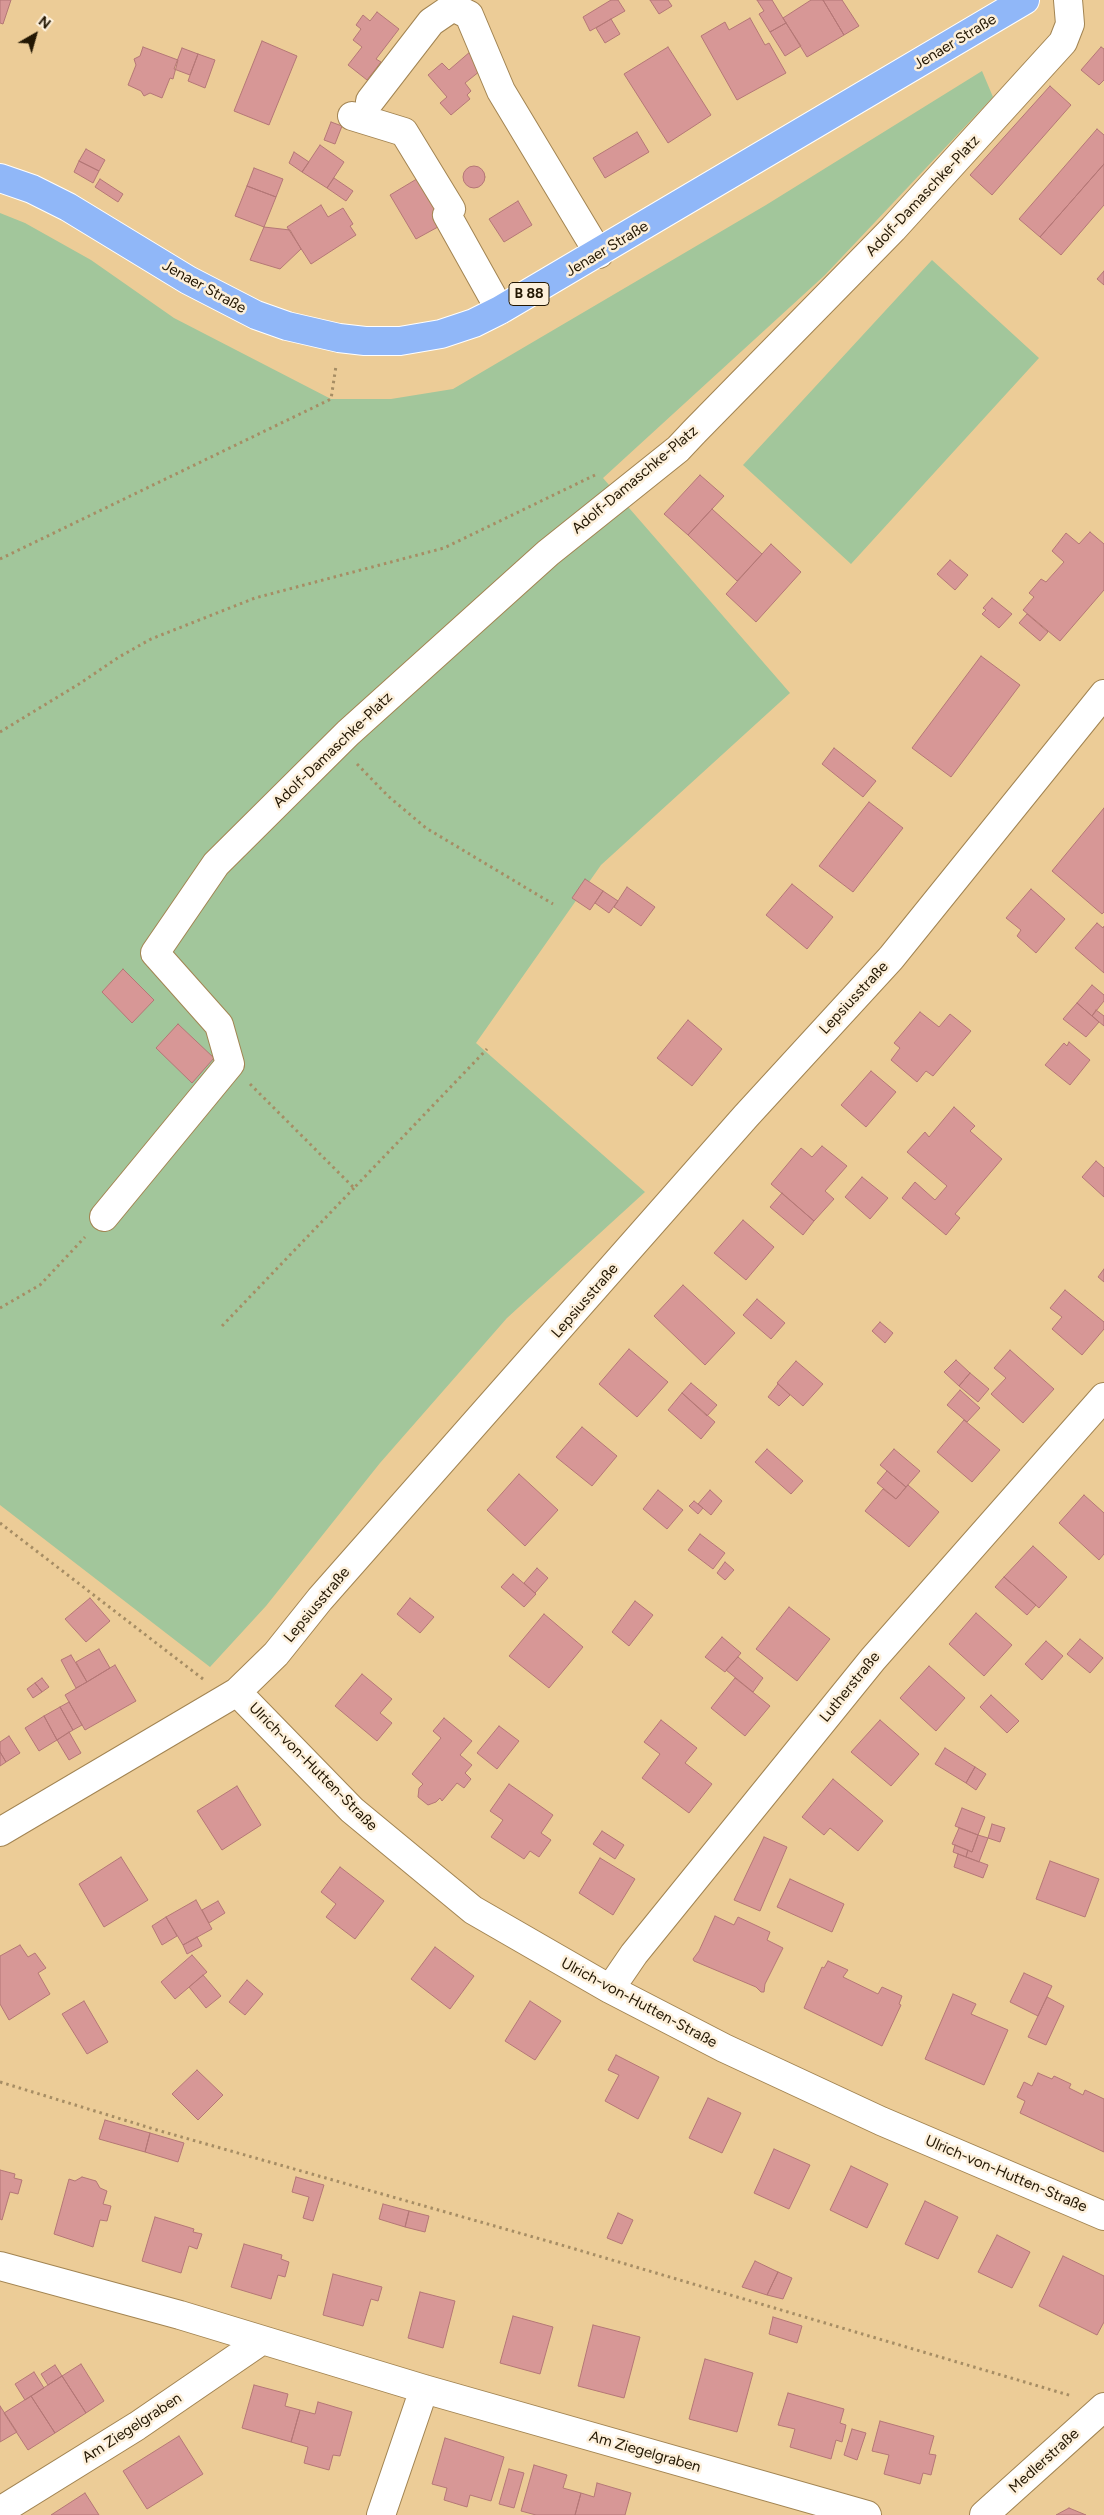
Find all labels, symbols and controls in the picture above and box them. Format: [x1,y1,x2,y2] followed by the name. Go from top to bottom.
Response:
[10,10,60,60] north arrow
[910,10,1000,74] street label: Jenaer Straße
[35,13,54,33] text: N
[862,132,984,260] street label: Adolf-Damaschke-Platz
[562,217,652,281] street label: Jenaer Straße
[159,257,249,317] street label: Jenaer Straße
[509,282,549,306] road number: B 88
[568,422,702,538] street label: Adolf-Damaschke-Platz
[270,688,396,812] street label: Adolf-Damaschke-Platz
[816,958,892,1038] street label: Lepsiusstraße
[548,1260,622,1342] street label: Lepsiusstraße
[280,1564,354,1646] street label: Lepsiusstraße
[816,1648,884,1726] street label: Lutherstraße
[245,1699,381,1835] street label: Ulrich-von-Hutten-Straße
[558,1954,720,2052] street label: Ulrich-von-Hutten-Straße
[922,2132,1090,2216] street label: Ulrich-von-Hutten-Straße
[79,2389,185,2467] street label: Am Ziegelgraben
[1005,2425,1083,2497] street label: Medlerstraße
[587,2427,703,2477] street label: Am Ziegelgraben

